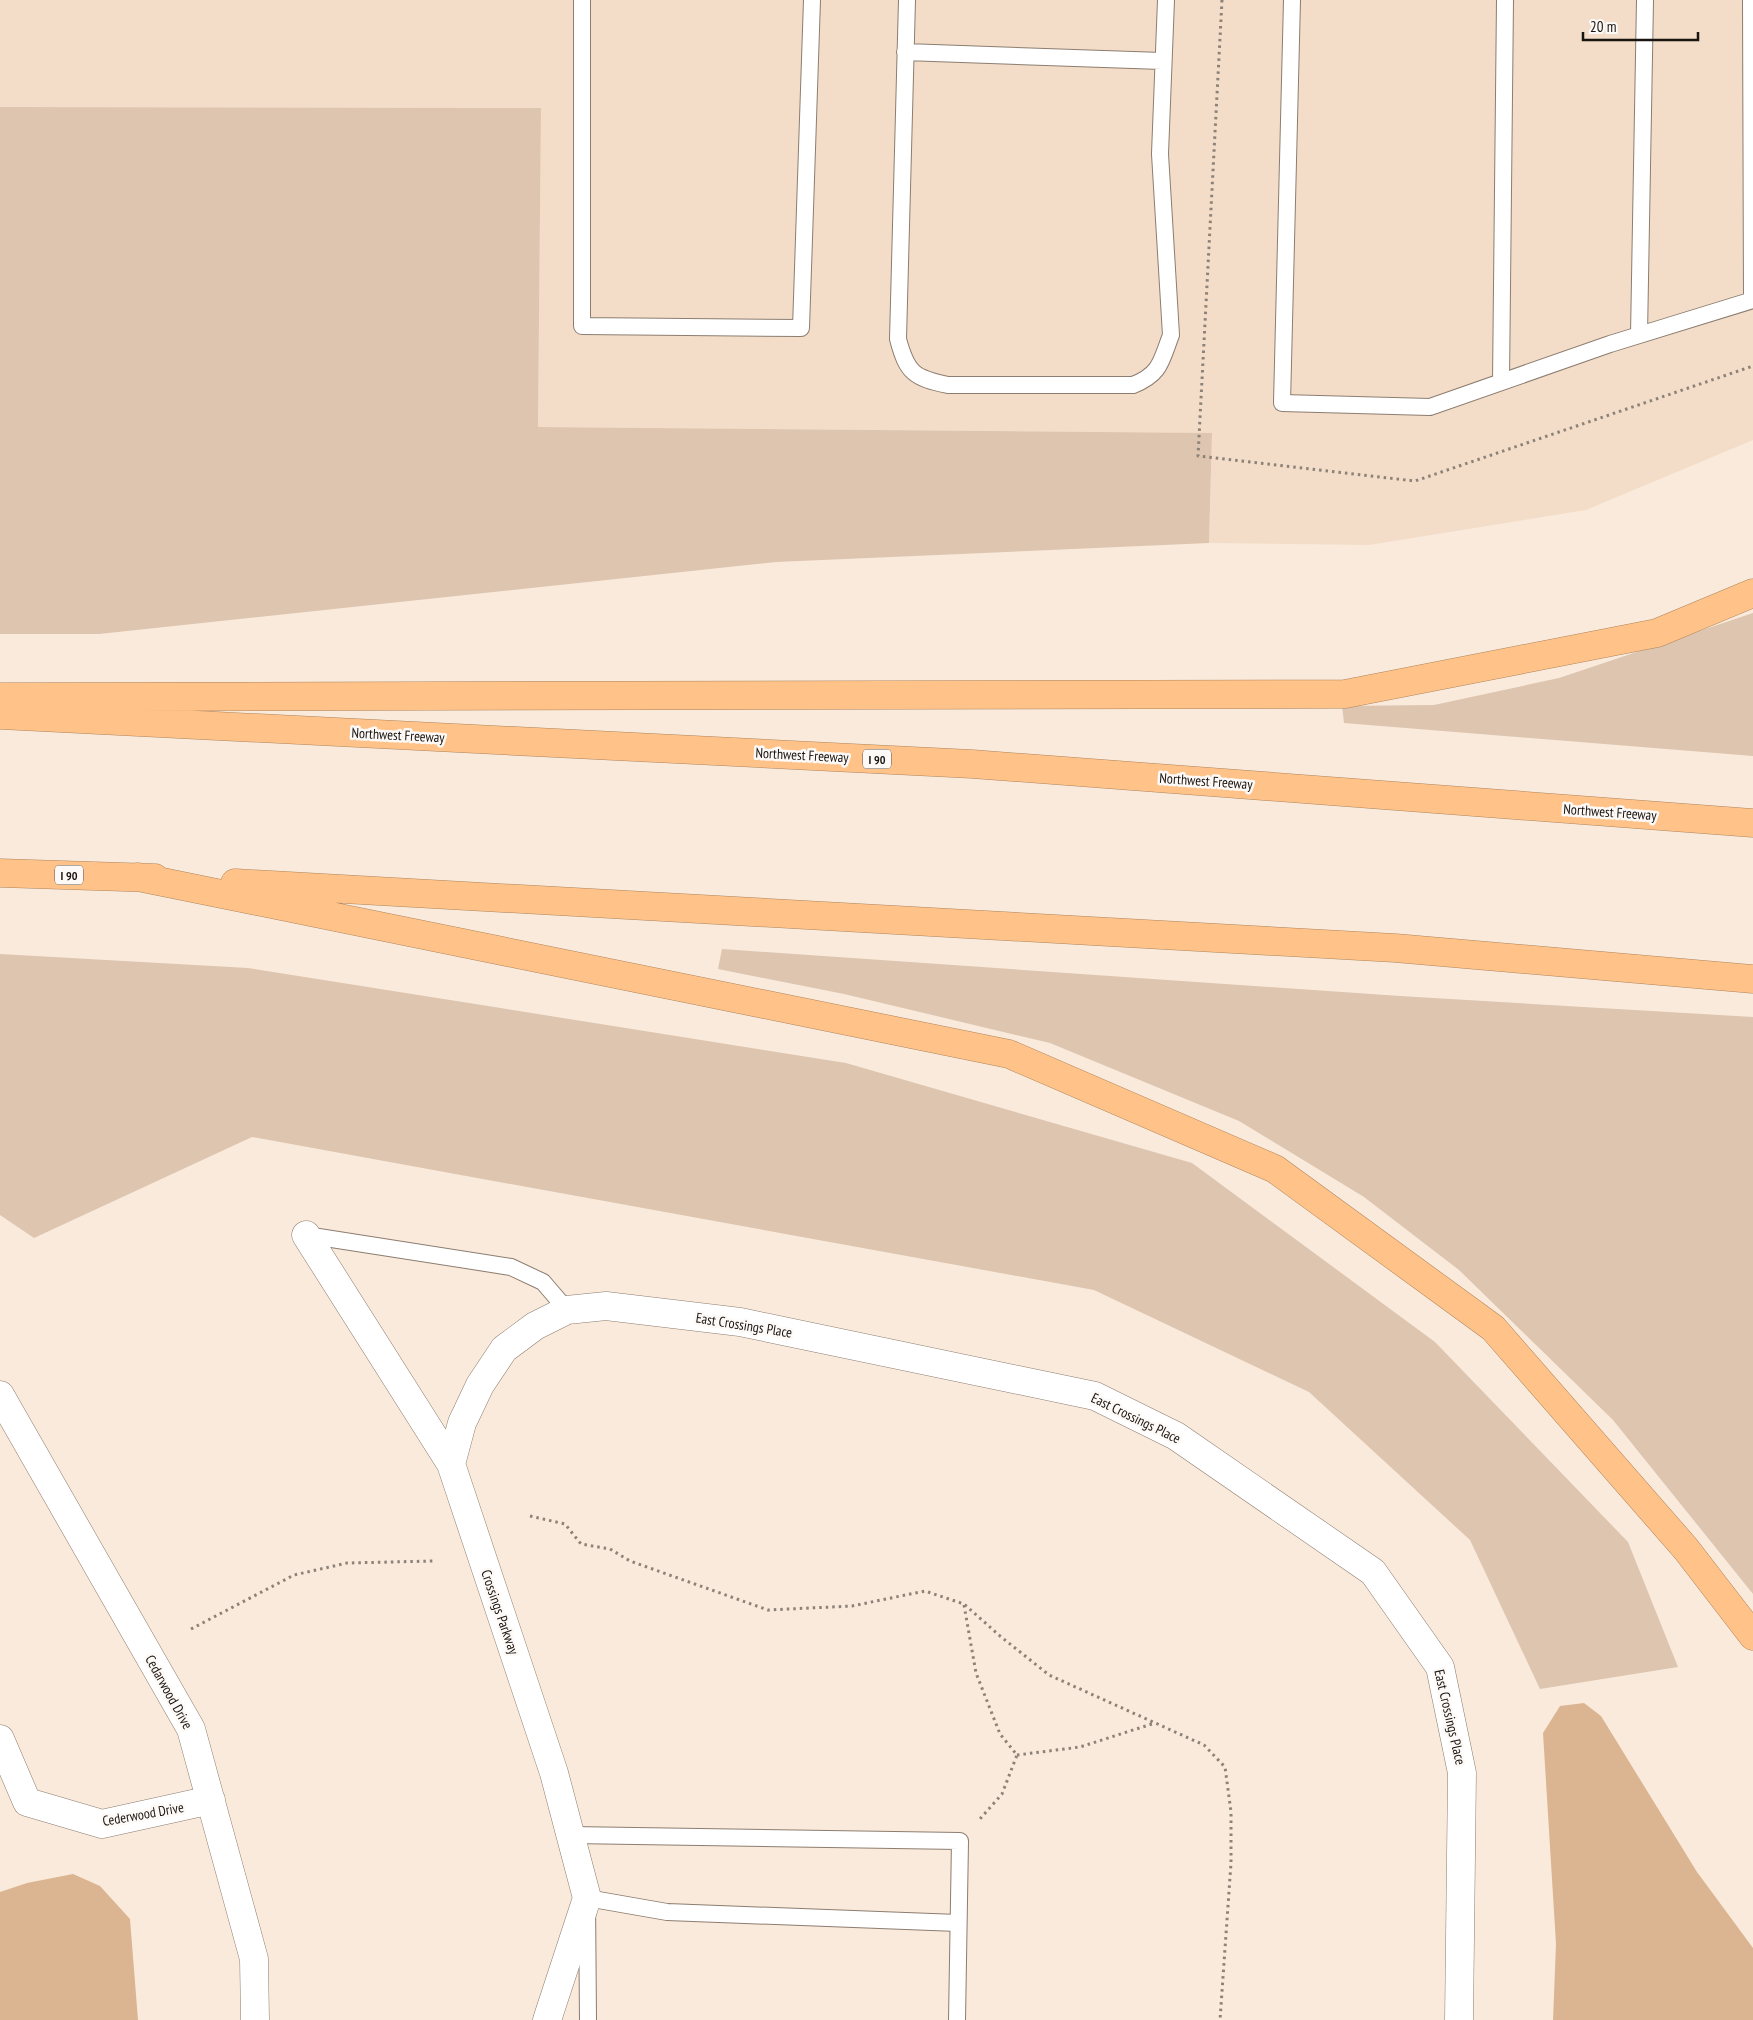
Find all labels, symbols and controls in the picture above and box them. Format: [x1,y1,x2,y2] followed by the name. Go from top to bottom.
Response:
[1583,10,1698,42] scale bar
[1590,17,1616,36] text: 20 m
[351,724,446,746] street label: Northwest Freeway
[755,744,850,766] street label: Northwest Freeway
[863,750,891,769] road number: I 90
[1159,769,1254,793] street label: Northwest Freeway
[1563,800,1658,824] street label: Northwest Freeway
[55,866,83,884] road number: I 90
[695,1308,794,1342] street label: East Crossings Place
[1088,1389,1184,1448] street label: East Crossings Place
[477,1567,523,1657] street label: Crossings Parkway
[141,1652,197,1732] street label: Cedarwood Drive
[1430,1668,1470,1767] street label: East Crossings Place
[101,1798,185,1830] street label: Cederwood Drive

